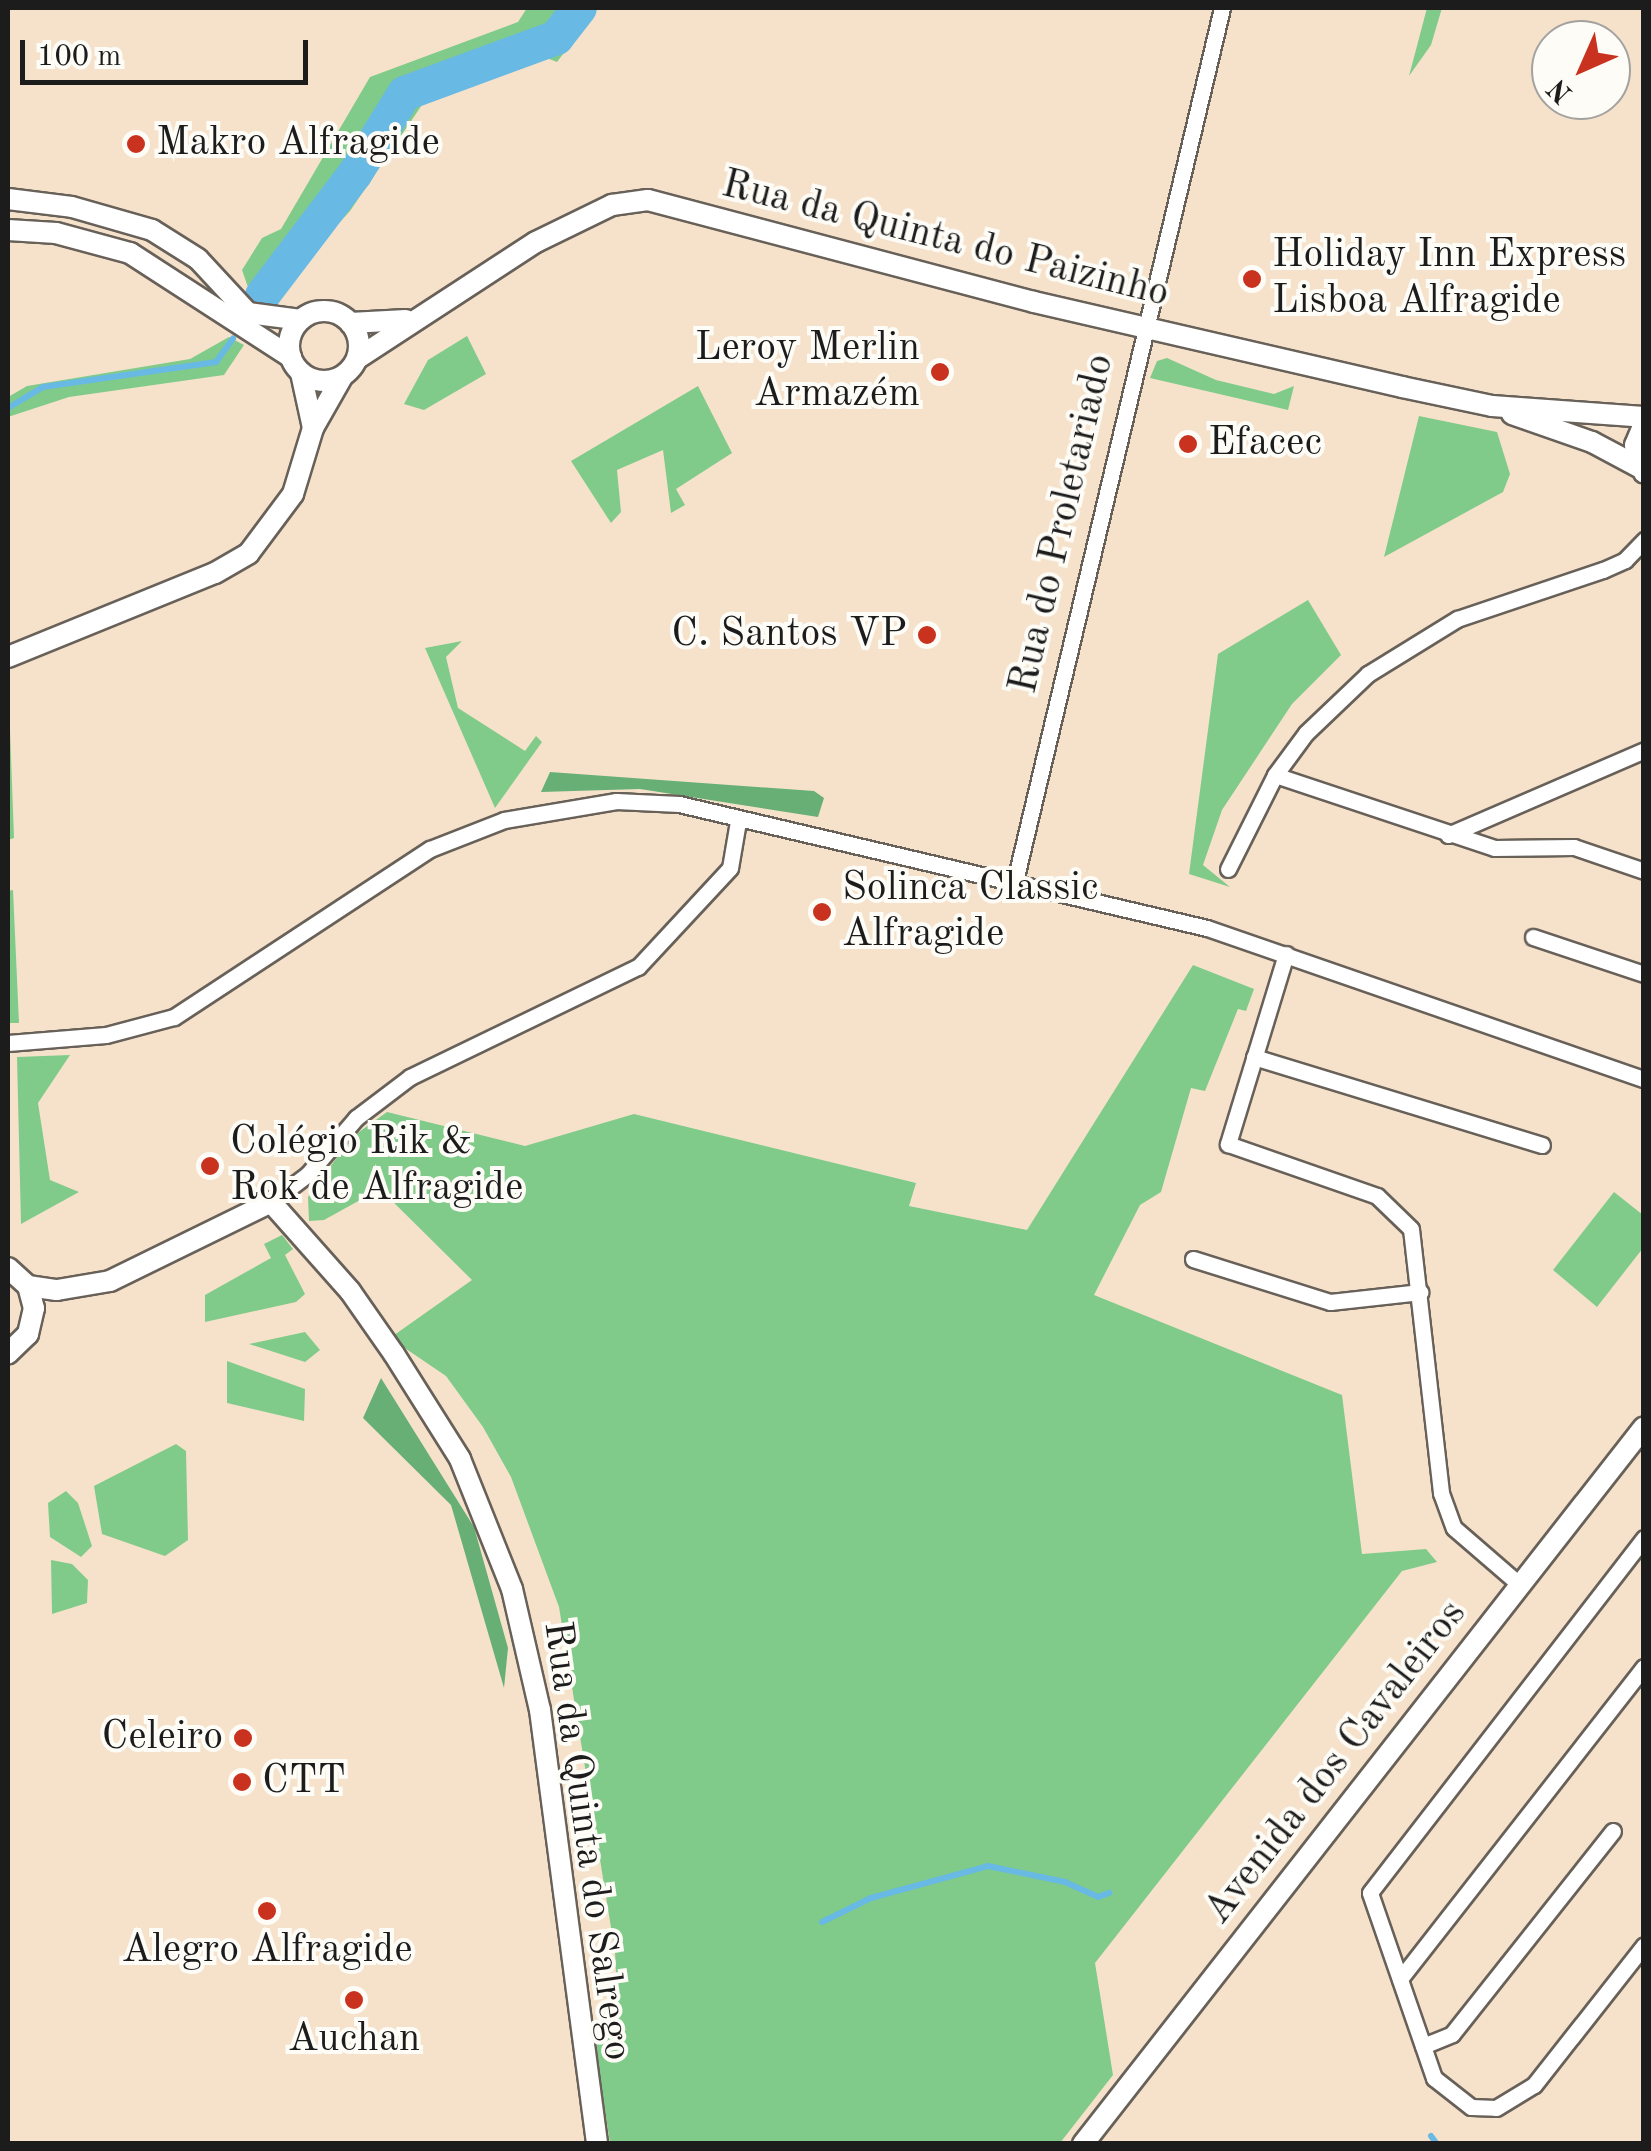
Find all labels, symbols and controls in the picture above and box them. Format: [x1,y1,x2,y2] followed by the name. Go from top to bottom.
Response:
[25,20,312,82] scale bar
[1531,20,1631,120] north arrow
[37,42,121,72] text: 100 m
[1544,72,1579,107] text: N
[156,120,440,168] place label: Makro Alfragide
[125,133,147,155] marker: Makro Alfragide
[716,161,1174,319] street label: Rua da Quinta do Paizinho
[1272,232,1626,326] place label: Holiday Inn Express Lisboa Alfragide
[1241,268,1263,290] marker: Holiday Inn Express Lisboa Alfragide
[695,325,920,419] place label: Leroy Merlin Armazém
[1001,350,1125,698] street label: Rua do Proletariado
[929,361,951,383] marker: Leroy Merlin Armazém
[1208,420,1322,468] place label: Efacec
[1177,433,1199,455] marker: Efacec
[671,611,907,659] place label: C. Santos VP
[916,624,938,646] marker: C. Santos VP
[842,865,1099,959] place label: Solinca Classic Alfragide
[811,901,833,923] marker: Solinca Classic Alfragide
[230,1119,523,1213] place label: Colégio Rik & Rok de Alfragide
[199,1155,221,1177] marker: Colégio Rik & Rok de Alfragide
[1195,1592,1477,1934] street label: Avenida dos Cavaleiros
[531,1618,641,2064] street label: Rua da Quinta do Salrego
[102,1714,223,1762] place label: Celeiro
[232,1727,254,1749] marker: Celeiro
[262,1758,346,1806] place label: CTT
[231,1771,253,1793] marker: CTT
[256,1900,278,1922] marker: Alegro Alfragide
[121,1927,413,1975] place label: Alegro Alfragide
[343,1989,365,2011] marker: Auchan
[288,2016,420,2064] place label: Auchan

